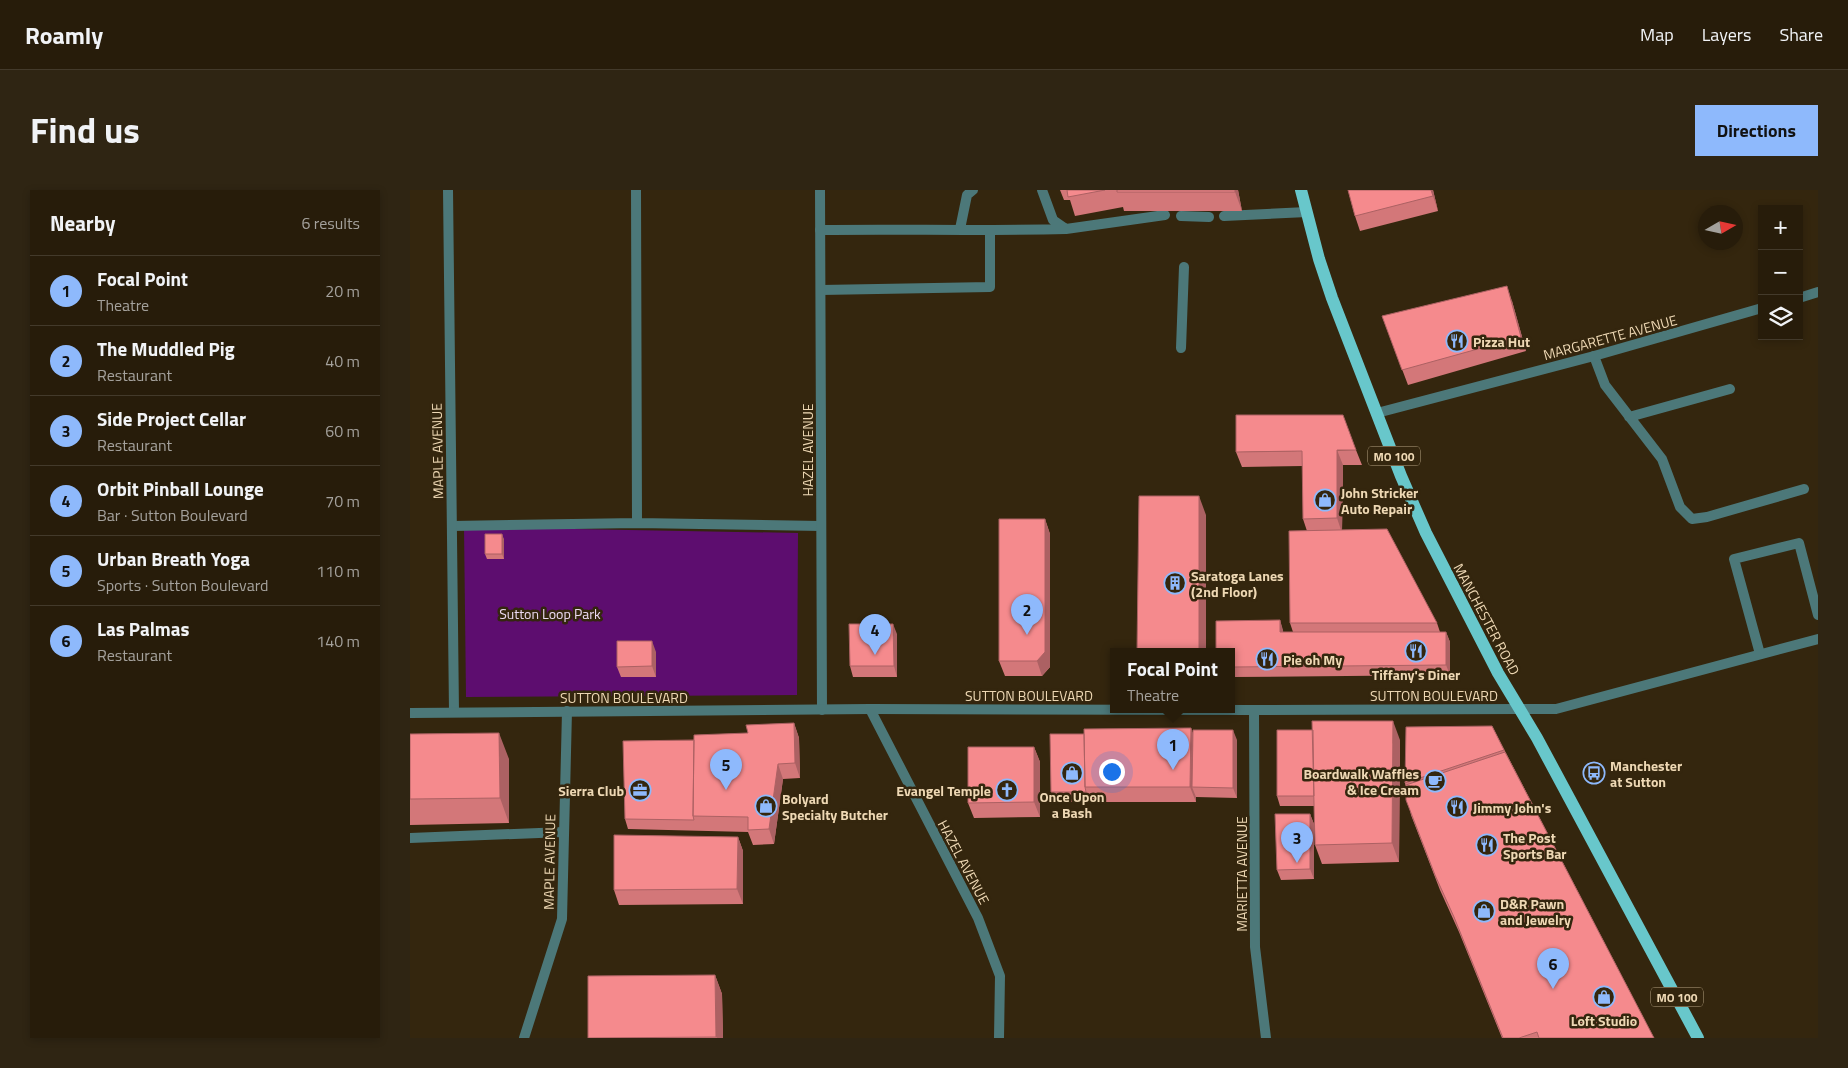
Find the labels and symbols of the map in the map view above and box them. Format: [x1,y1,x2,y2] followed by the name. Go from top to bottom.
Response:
[1698,205,1743,250] north arrow
[1541,309,1679,365] street label: MARGARETTE AVENUE
[1445,329,1469,353] restaurant icon: Pizza Hut
[1473,331,1530,352] place label: Pizza Hut
[426,403,448,499] street label: MAPLE AVENUE
[797,403,818,496] street label: HAZEL AVENUE
[1368,446,1420,466] road number: MO 100
[1341,482,1418,519] place label: John Stricker Auto Repair
[1313,488,1337,512] shop icon: John Stricker Auto Repair
[1449,559,1525,679] street label: MANCHESTER ROAD
[1191,565,1284,602] place label: Saratoga Lanes (2nd Floor)
[1163,571,1187,595] building icon: Saratoga Lanes (2nd Floor)
[1011,594,1043,635] pin: 2
[499,603,601,624] park label: Sutton Loop Park
[859,614,891,655] pin: 4
[1404,639,1428,663] restaurant icon: Tiffany's Diner
[1255,647,1279,671] restaurant icon: Pie oh My
[1283,649,1342,670] place label: Pie oh My
[1372,664,1460,685] place label: Tiffany's Diner
[965,685,1093,706] street label: SUTTON BOULEVARD
[1370,685,1498,706] street label: SUTTON BOULEVARD
[560,687,688,708] street label: SUTTON BOULEVARD
[1157,729,1189,770] pin: 1
[710,749,742,790] pin: 5
[1610,755,1682,792] place label: Manchester at Sutton
[1099,759,1125,785] your location
[1060,761,1084,785] shop icon: Once Upon a Bash
[1582,761,1606,785] bus stop icon: Manchester at Sutton
[1303,763,1419,800] place label: Boardwalk Waffles & Ice Cream
[1423,769,1447,793] cafe icon: Boardwalk Waffles & Ice Cream
[628,778,652,802] office icon: Sierra Club
[995,778,1019,802] church icon: Evangel Temple
[558,780,624,801] place label: Sierra Club
[896,780,991,801] place label: Evangel Temple
[1039,786,1105,823] place label: Once Upon a Bash
[782,788,888,825] place label: Bolyard Specialty Butcher
[754,794,778,818] shop icon: Bolyard Specialty Butcher
[1445,795,1469,819] restaurant icon: Jimmy John's
[1473,797,1552,818] place label: Jimmy John's
[538,814,560,910] street label: MAPLE AVENUE
[933,816,995,908] street label: HAZEL AVENUE
[1231,816,1252,932] street label: MARIETTA AVENUE
[1281,822,1313,863] pin: 3
[1503,827,1567,864] place label: The Post Sports Bar
[1475,833,1499,857] restaurant icon: The Post Sports Bar
[1500,893,1571,930] place label: D&R Pawn and Jewelry
[1472,899,1496,923] shop icon: D&R Pawn and Jewelry
[1537,948,1569,989] pin: 6
[1592,985,1616,1009] shop icon: Loft Studio
[1651,988,1703,1006] road number: MO 100
[1571,1010,1637,1031] place label: Loft Studio

